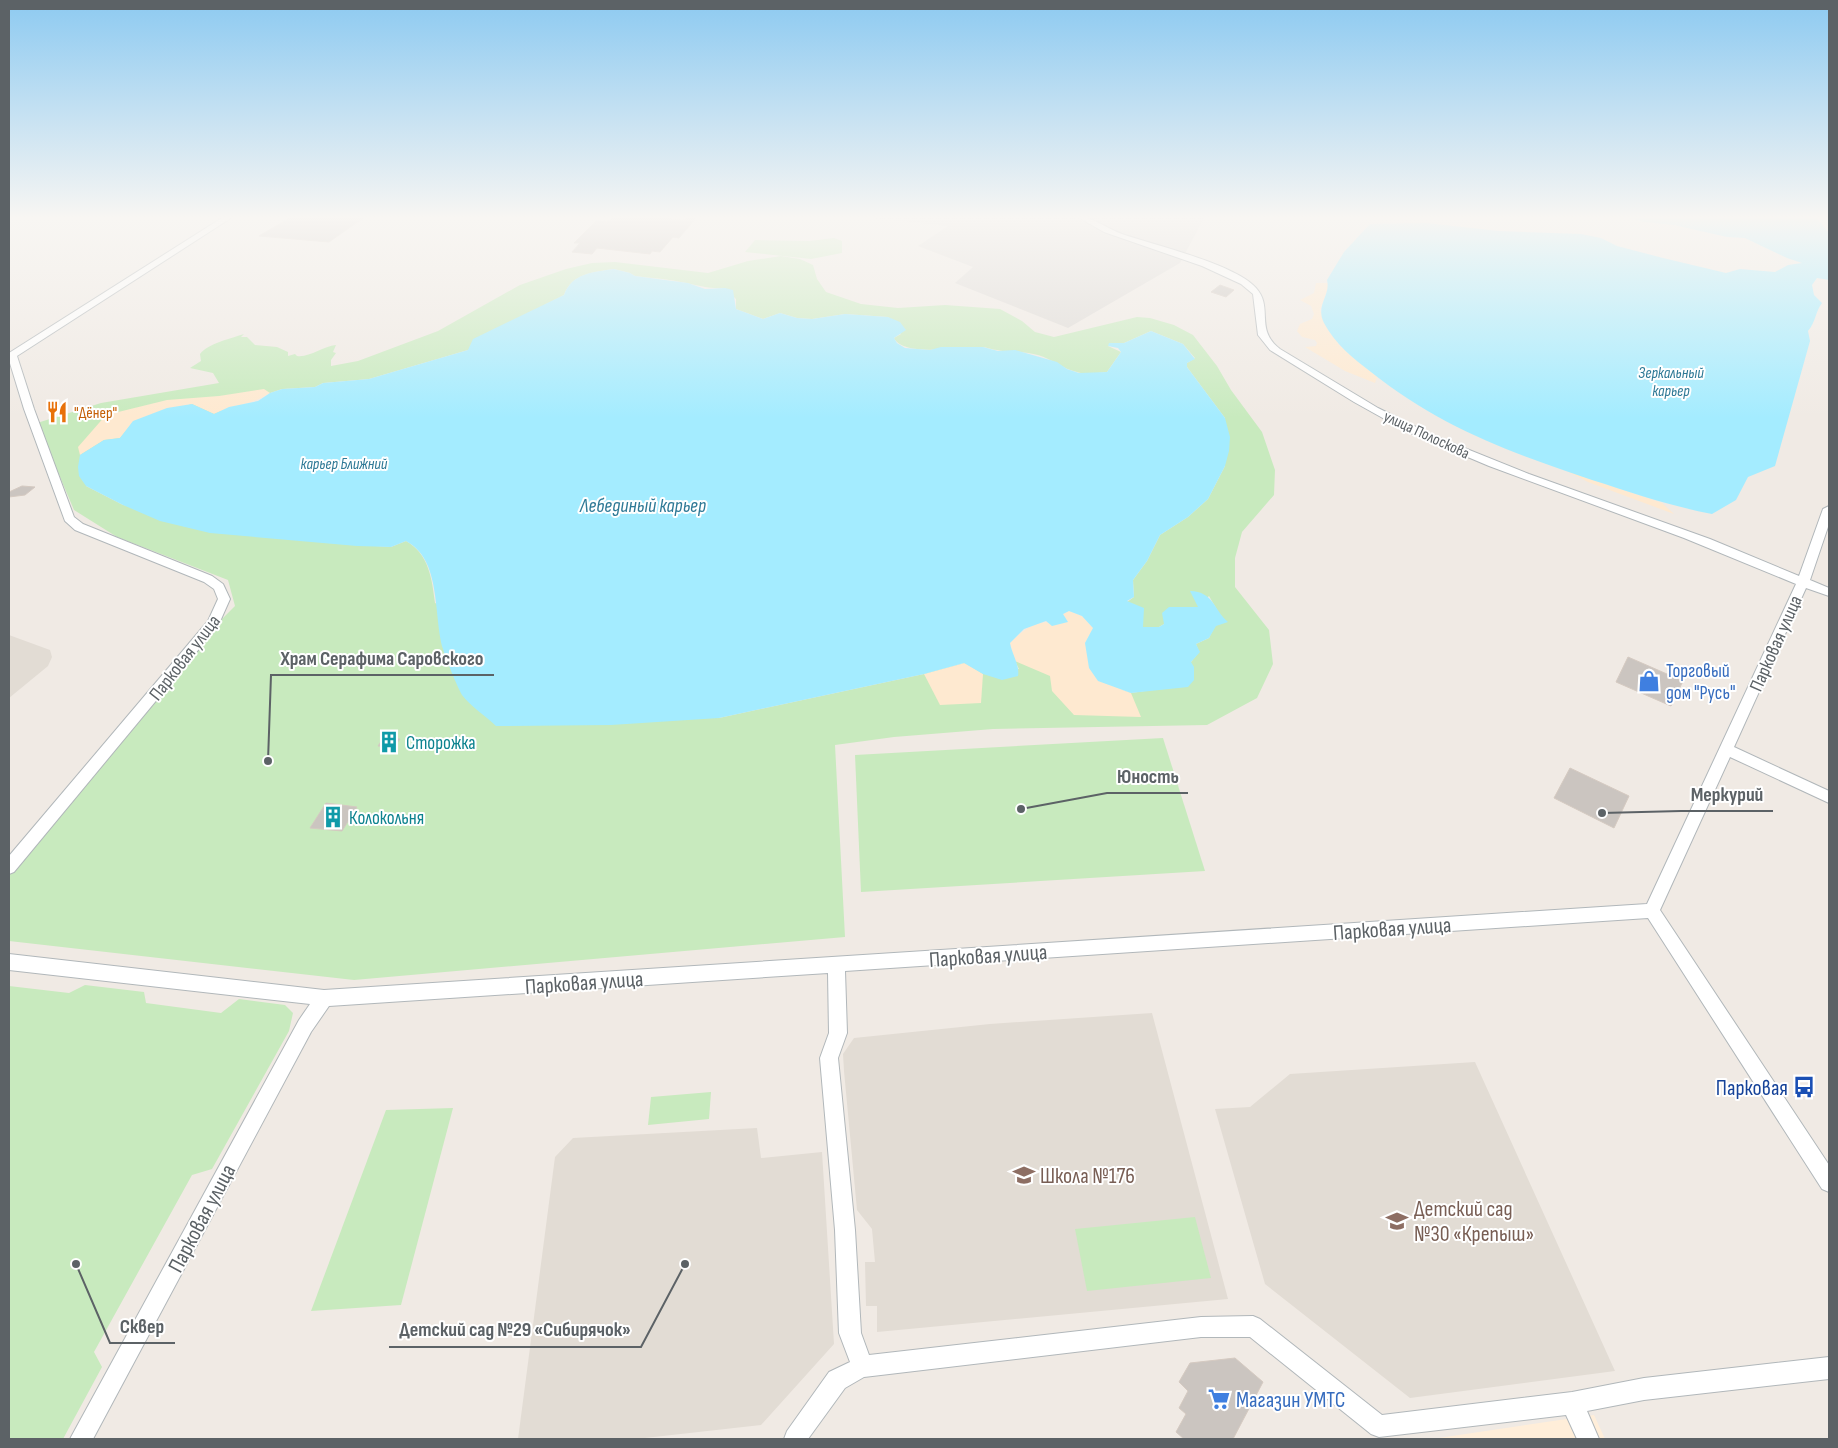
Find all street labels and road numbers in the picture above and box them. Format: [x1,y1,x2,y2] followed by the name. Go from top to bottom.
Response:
[1380,407,1472,464] street label: улица Полоскова
[1745,592,1808,695] street label: Парковая улица
[145,610,226,705] street label: Парковая улица
[1332,912,1452,947] street label: Парковая улица
[928,939,1048,974] street label: Парковая улица
[524,966,644,1001] street label: Парковая улица
[163,1160,242,1277] street label: Парковая улица

